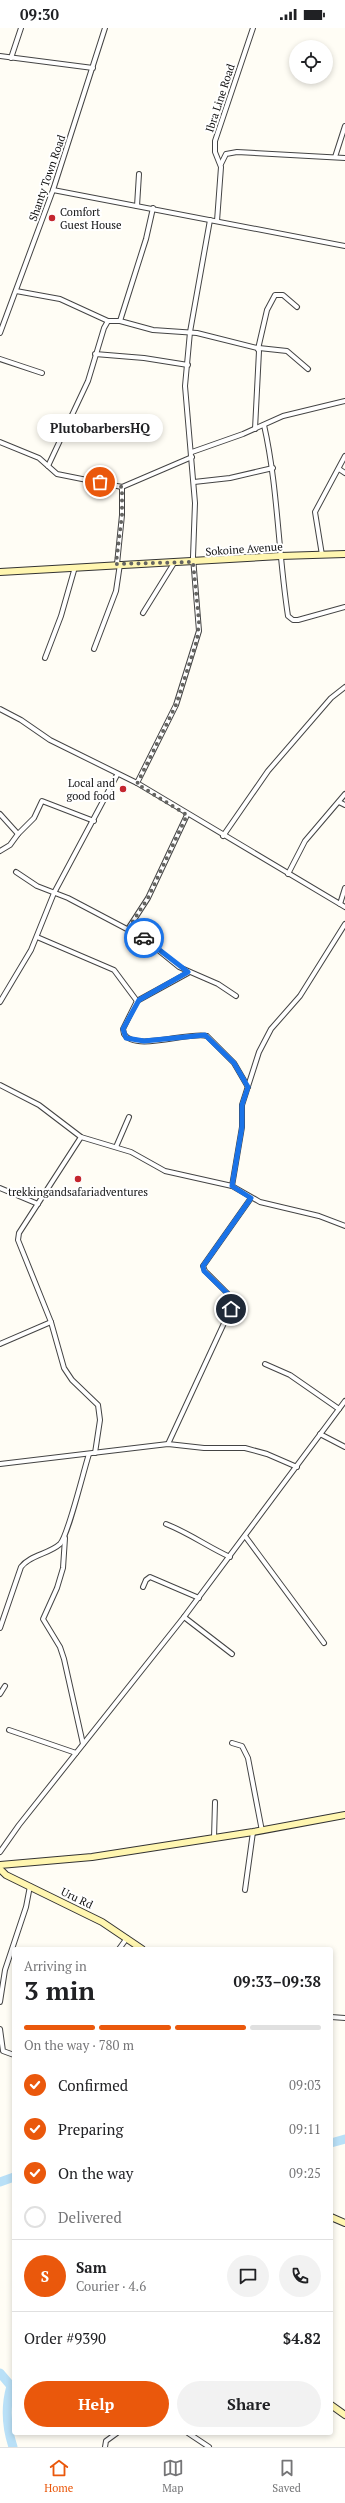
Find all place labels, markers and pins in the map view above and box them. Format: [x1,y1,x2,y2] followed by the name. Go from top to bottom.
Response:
[60,205,122,232] place label: Comfort Guest House
[47,213,57,223] marker: Comfort Guest House
[37,414,163,442] callout: PlutobarbersHQ
[83,465,117,499] pin
[66,776,115,803] place label: Local and good food
[118,784,128,794] marker: Local and good food
[73,1174,83,1184] marker: trekkingandsafariadventures
[8,1185,148,1199] place label: trekkingandsafariadventures
[214,1292,248,1326] pin

